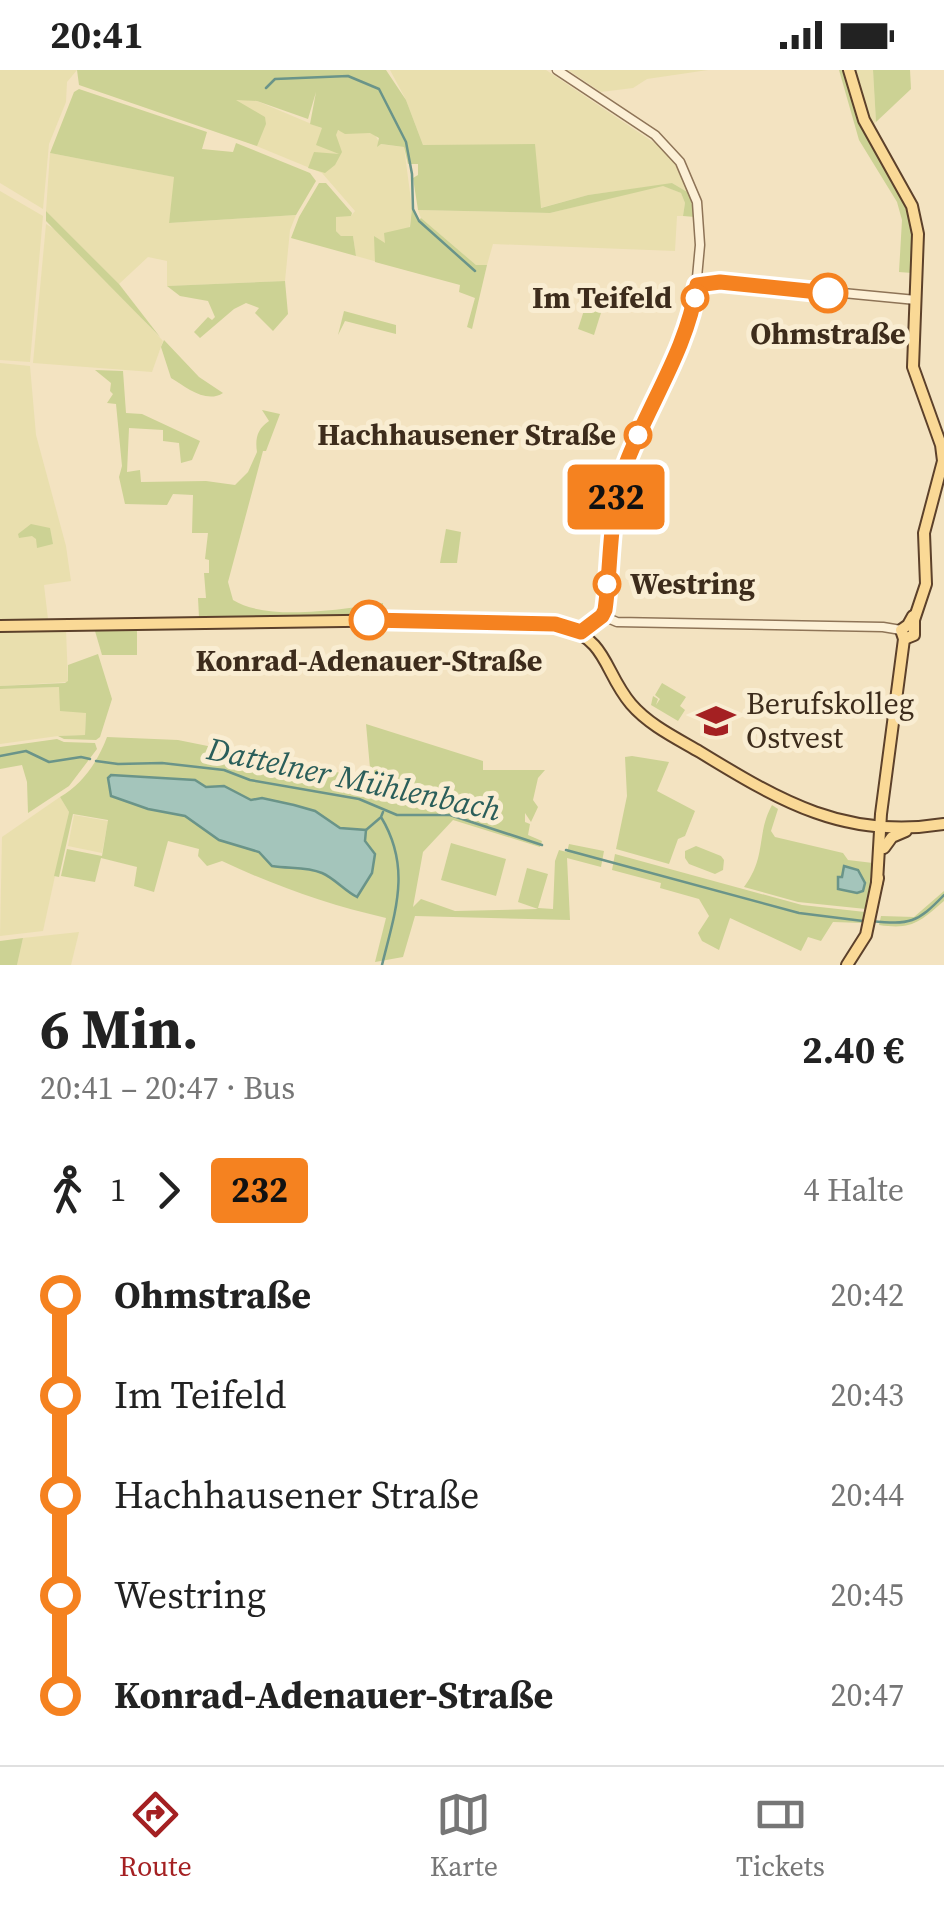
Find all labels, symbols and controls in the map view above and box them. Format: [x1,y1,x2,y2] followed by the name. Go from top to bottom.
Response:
[50,9,144,61] text: 20:41
[809,274,847,312] marker: Ohmstraße
[532,277,672,318] place label: Im Teifeld
[682,285,708,311] marker: Im Teifeld
[750,313,906,354] place label: Ohmstraße
[317,414,616,455] place label: Hachhausener Straße
[625,422,651,448] marker: Hachhausener Straße
[558,464,674,530] line badge: 232
[588,473,644,521] text: 232
[630,563,755,604] place label: Westring
[594,571,620,597] marker: Westring
[350,601,388,639] marker: Konrad-Adenauer-Straße
[196,640,542,681] place label: Konrad-Adenauer-Straße
[746,683,914,758] place label: Berufskolleg Ostvest
[695,700,737,742] school or university icon: Berufskolleg Ostvest
[202,726,505,832] water label: Dattelner Mühlenbach
[40,991,199,1066] text: 6 Min.
[802,1024,904,1076] text: 2.40 €
[40,1066,295,1110] text: 20:41 – 20:47 · Bus
[40,1163,95,1218] icon: walk
[141,1163,196,1218] icon: forward
[231,1166,288,1214] text: 232
[110,1168,126,1212] text: 1
[803,1168,904,1212] text: 4 Halte
[114,1269,311,1321] text: Ohmstraße
[830,1273,904,1317] text: 20:42
[114,1369,286,1421] text: Im Teifeld
[830,1373,904,1417] text: 20:43
[114,1469,479,1521] text: Hachhausener Straße
[830,1473,904,1517] text: 20:44
[114,1569,266,1621] text: Westring
[830,1573,904,1617] text: 20:45
[114,1669,553,1721] text: Konrad-Adenauer-Straße
[830,1673,904,1717] text: 20:47
[119,1787,192,1885] tab: Route
[430,1787,498,1885] tab: Karte
[736,1787,825,1885] tab: Tickets

